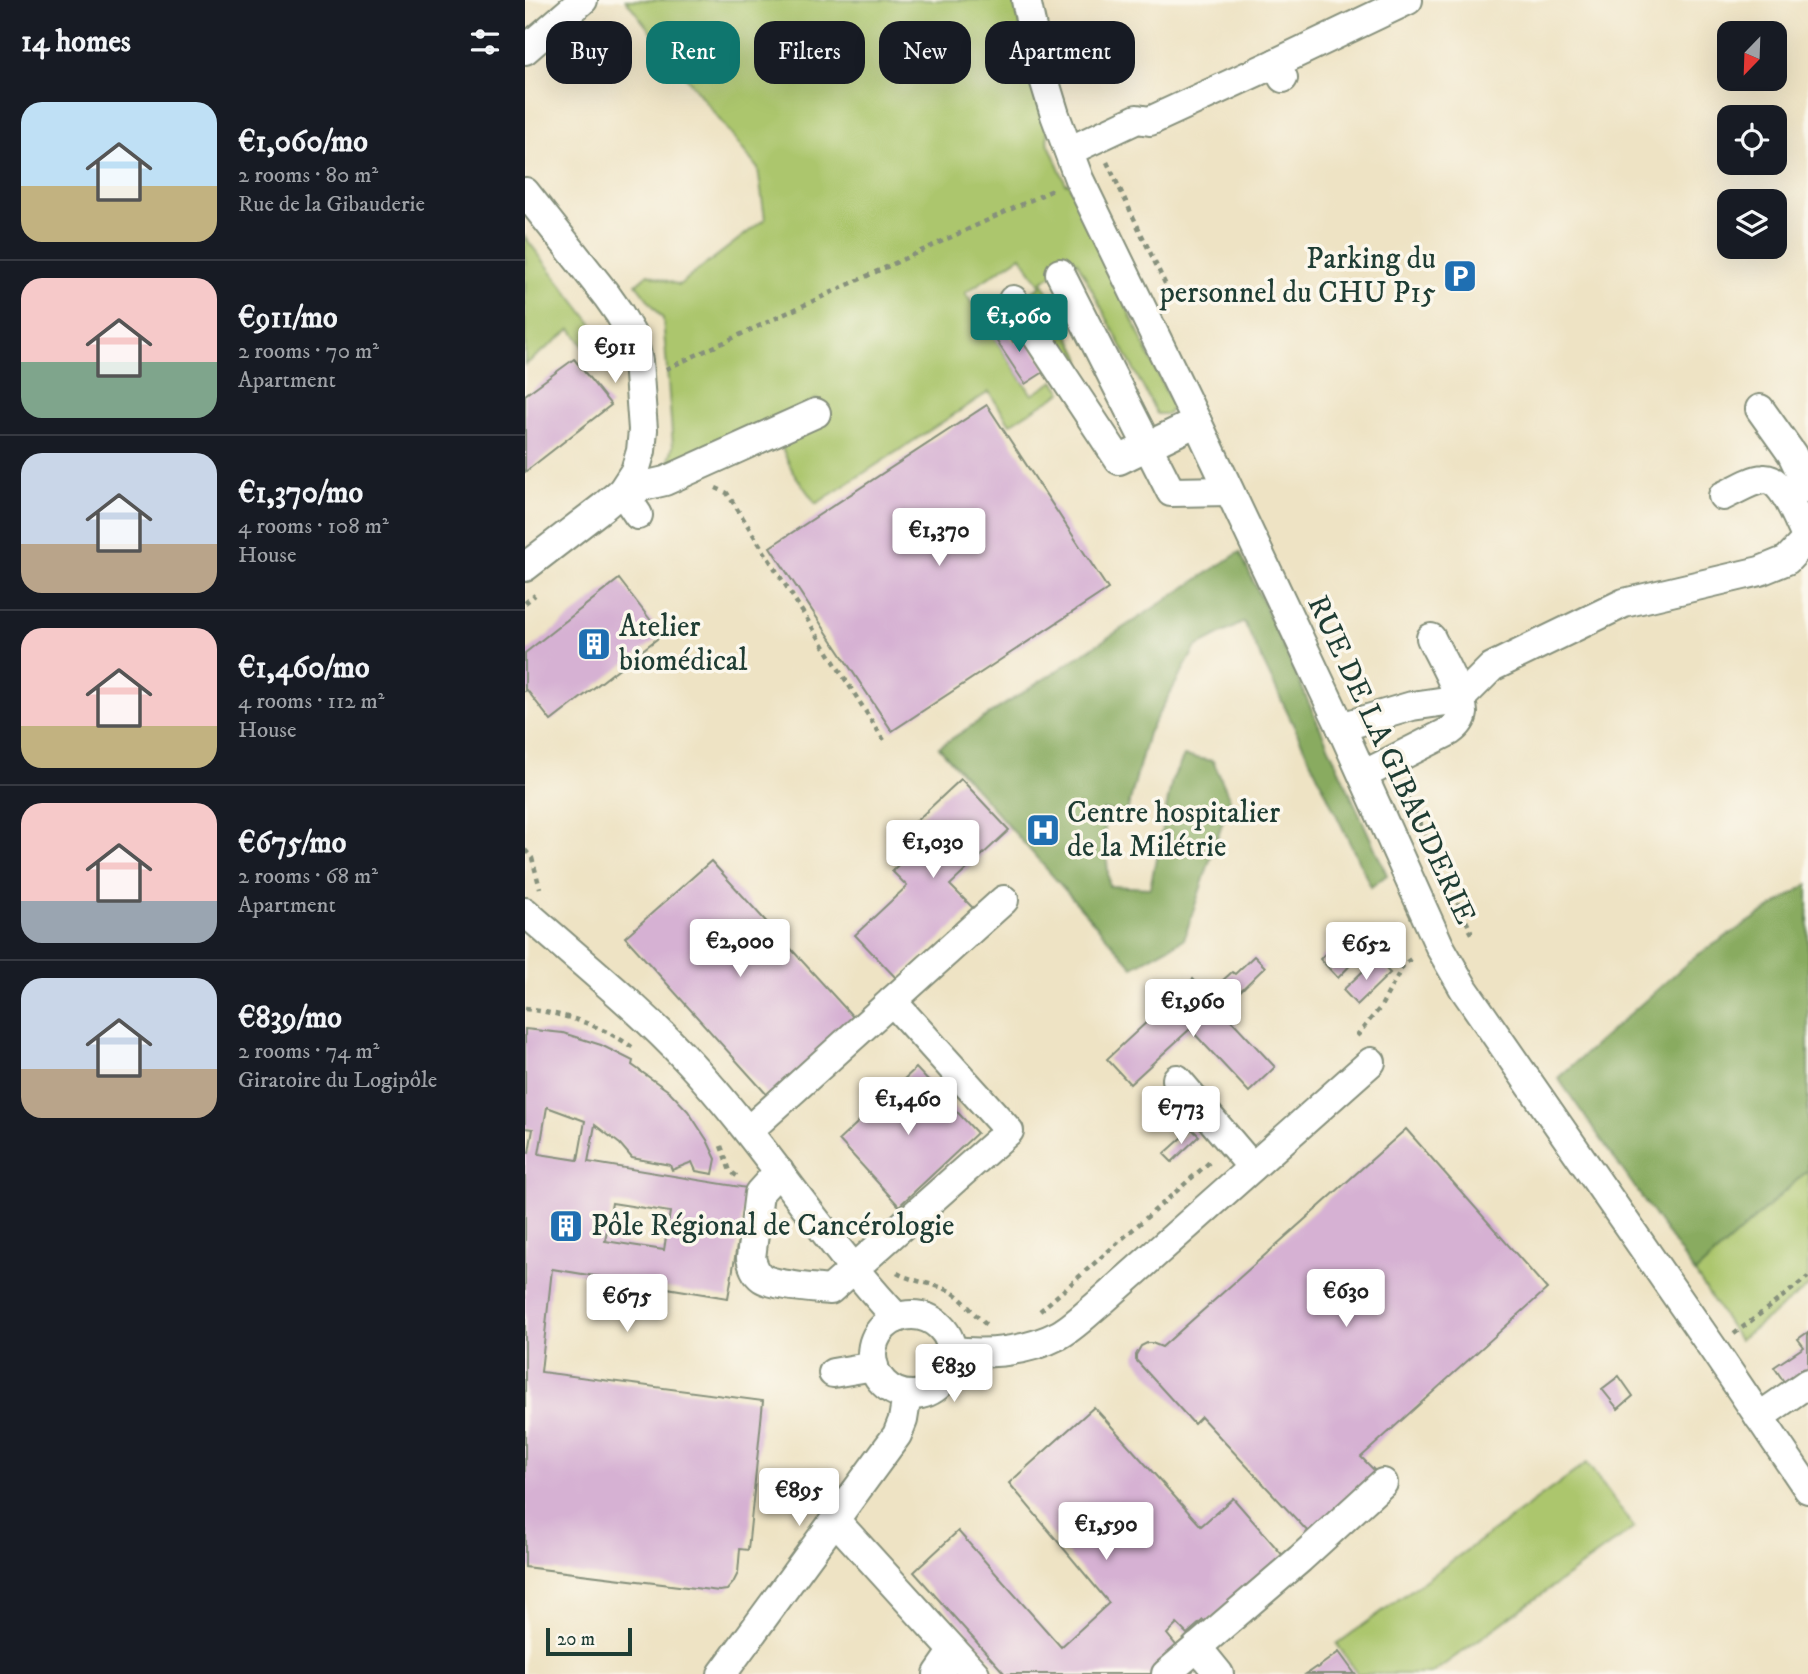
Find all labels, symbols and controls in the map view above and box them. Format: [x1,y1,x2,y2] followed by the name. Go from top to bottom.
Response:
[546,21,632,84] chip: Buy
[646,21,740,84] chip: Rent
[754,21,865,84] chip: Filters
[879,21,971,84] chip: New
[985,21,1135,84] chip: Apartment
[1717,21,1787,91] north arrow
[1717,21,1787,259] map controls
[466,23,504,61] icon: filters
[21,24,131,61] text: 14 homes
[1717,105,1787,175] button: locate
[238,124,368,161] text: €1,060/mo
[77,130,161,214] icon: home
[238,161,378,190] text: 2 rooms · 80 m²
[1717,189,1787,259] button: layers
[238,190,425,219] text: Rue de la Gibauderie
[1159,241,1436,312] place label: Parking du personnel du CHU P15
[1441,257,1479,295] parking icon: Parking du personnel du CHU P15
[962,294,1076,354] pin: €1,060
[238,300,338,337] text: €911/mo
[987,302,1051,331] text: €1,060
[77,306,161,390] icon: home
[574,326,656,385] pin: €911
[594,333,636,362] text: €911
[238,337,379,366] text: 2 rooms · 70 m²
[238,366,336,395] text: Apartment
[238,475,363,512] text: €1,370/mo
[77,481,161,565] icon: home
[882,508,996,568] pin: €1,370
[238,512,389,541] text: 4 rooms · 108 m²
[908,516,970,545] text: €1,370
[238,541,296,570] text: House
[1298,590,1484,930] street label: RUE DE LA GIBAUDERIE
[619,609,748,680] place label: Atelier biomédical
[575,625,613,663] building icon: Atelier biomédical
[238,650,369,687] text: €1,460/mo
[77,656,161,740] icon: home
[238,687,385,716] text: 4 rooms · 112 m²
[238,716,296,745] text: House
[1067,795,1280,866] place label: Centre hospitalier de la Milétrie
[1024,811,1062,849] hospital icon: Centre hospitalier de la Milétrie
[876,820,990,880] pin: €1,030
[238,825,346,862] text: €675/mo
[902,828,964,857] text: €1,030
[77,831,161,915] icon: home
[238,862,378,891] text: 2 rooms · 68 m²
[238,891,336,920] text: Apartment
[683,920,797,979] pin: €2,000
[1325,922,1407,982] pin: €652
[706,927,774,956] text: €2,000
[1342,930,1390,959] text: €652
[1136,979,1250,1039] pin: €1,960
[1161,987,1225,1016] text: €1,960
[238,1000,342,1037] text: €839/mo
[77,1006,161,1090] icon: home
[238,1037,379,1066] text: 2 rooms · 74 m²
[238,1066,437,1095] text: Giratoire du Logipôle
[851,1078,965,1137] pin: €1,460
[875,1085,941,1114] text: €1,460
[1140,1086,1222,1146] pin: €773
[1158,1094,1204,1123] text: €773
[547,1207,585,1245] building icon: Pôle Régional de Cancérologie
[591,1208,954,1245] place label: Pôle Régional de Cancérologie
[1305,1270,1387,1329] pin: €630
[586,1274,668,1334] pin: €675
[1323,1277,1369,1306] text: €630
[603,1282,651,1311] text: €675
[913,1344,995,1404] pin: €839
[931,1352,977,1381] text: €839
[758,1468,840,1528] pin: €895
[775,1476,823,1505] text: €895
[1049,1502,1163,1562] pin: €1,590
[1074,1510,1138,1539] text: €1,590
[546,1625,632,1657] scale bar
[557,1628,595,1651] text: 20 m

